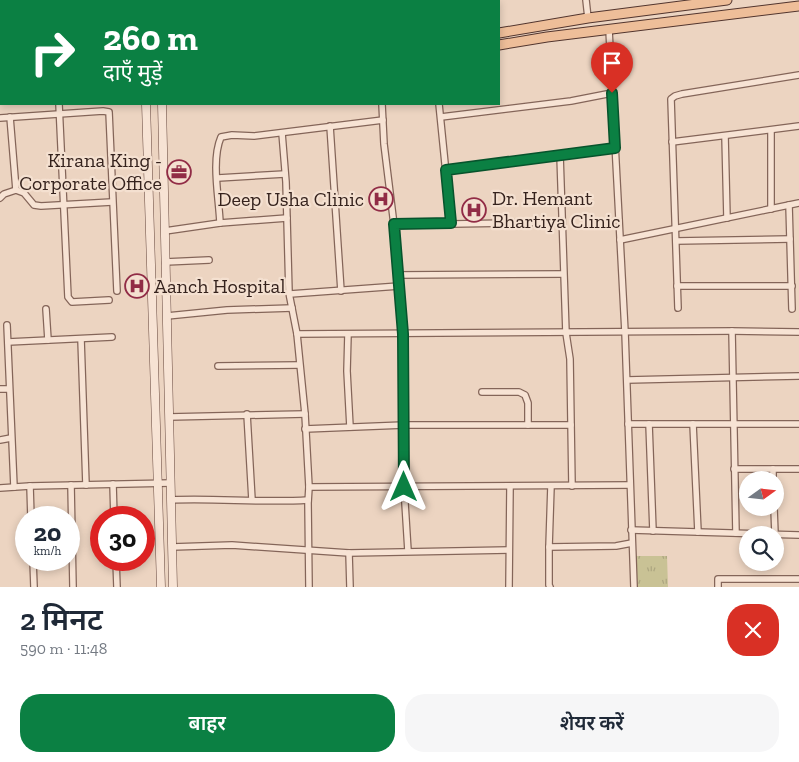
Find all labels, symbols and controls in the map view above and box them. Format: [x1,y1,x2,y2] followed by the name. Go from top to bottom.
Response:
[103,17,198,59] text: 260 m
[20,20,85,85] icon: right
[591,42,633,93] pin
[598,49,626,77] icon: arrive
[103,59,162,86] text: दाएँ मुड़ें
[19,148,162,195] place label: Kirana King - Corporate Office
[166,159,192,185] office icon: Kirana King - Corporate Office
[368,186,394,212] hospital icon: Deep Usha Clinic
[492,186,621,233] place label: Dr. Hemant Bhartiya Clinic
[217,187,364,211] place label: Deep Usha Clinic
[461,197,487,223] hospital icon: Dr. Hemant Bhartiya Clinic
[124,273,150,299] hospital icon: Aanch Hospital
[154,274,286,298] place label: Aanch Hospital
[377,460,429,512] position arrow
[739,471,784,516] north arrow
[739,471,784,571] map controls
[90,506,155,571] speed limit sign: 30
[34,517,61,547] text: 20
[739,526,784,571] button: search
[34,544,61,558] text: km/h
[20,602,103,638] text: 2 मिनट
[727,604,779,656] button: close
[20,639,107,658] text: 590 m · 11:48
[20,694,395,752] button: बाहर
[405,694,779,752] button: शेयर करें

